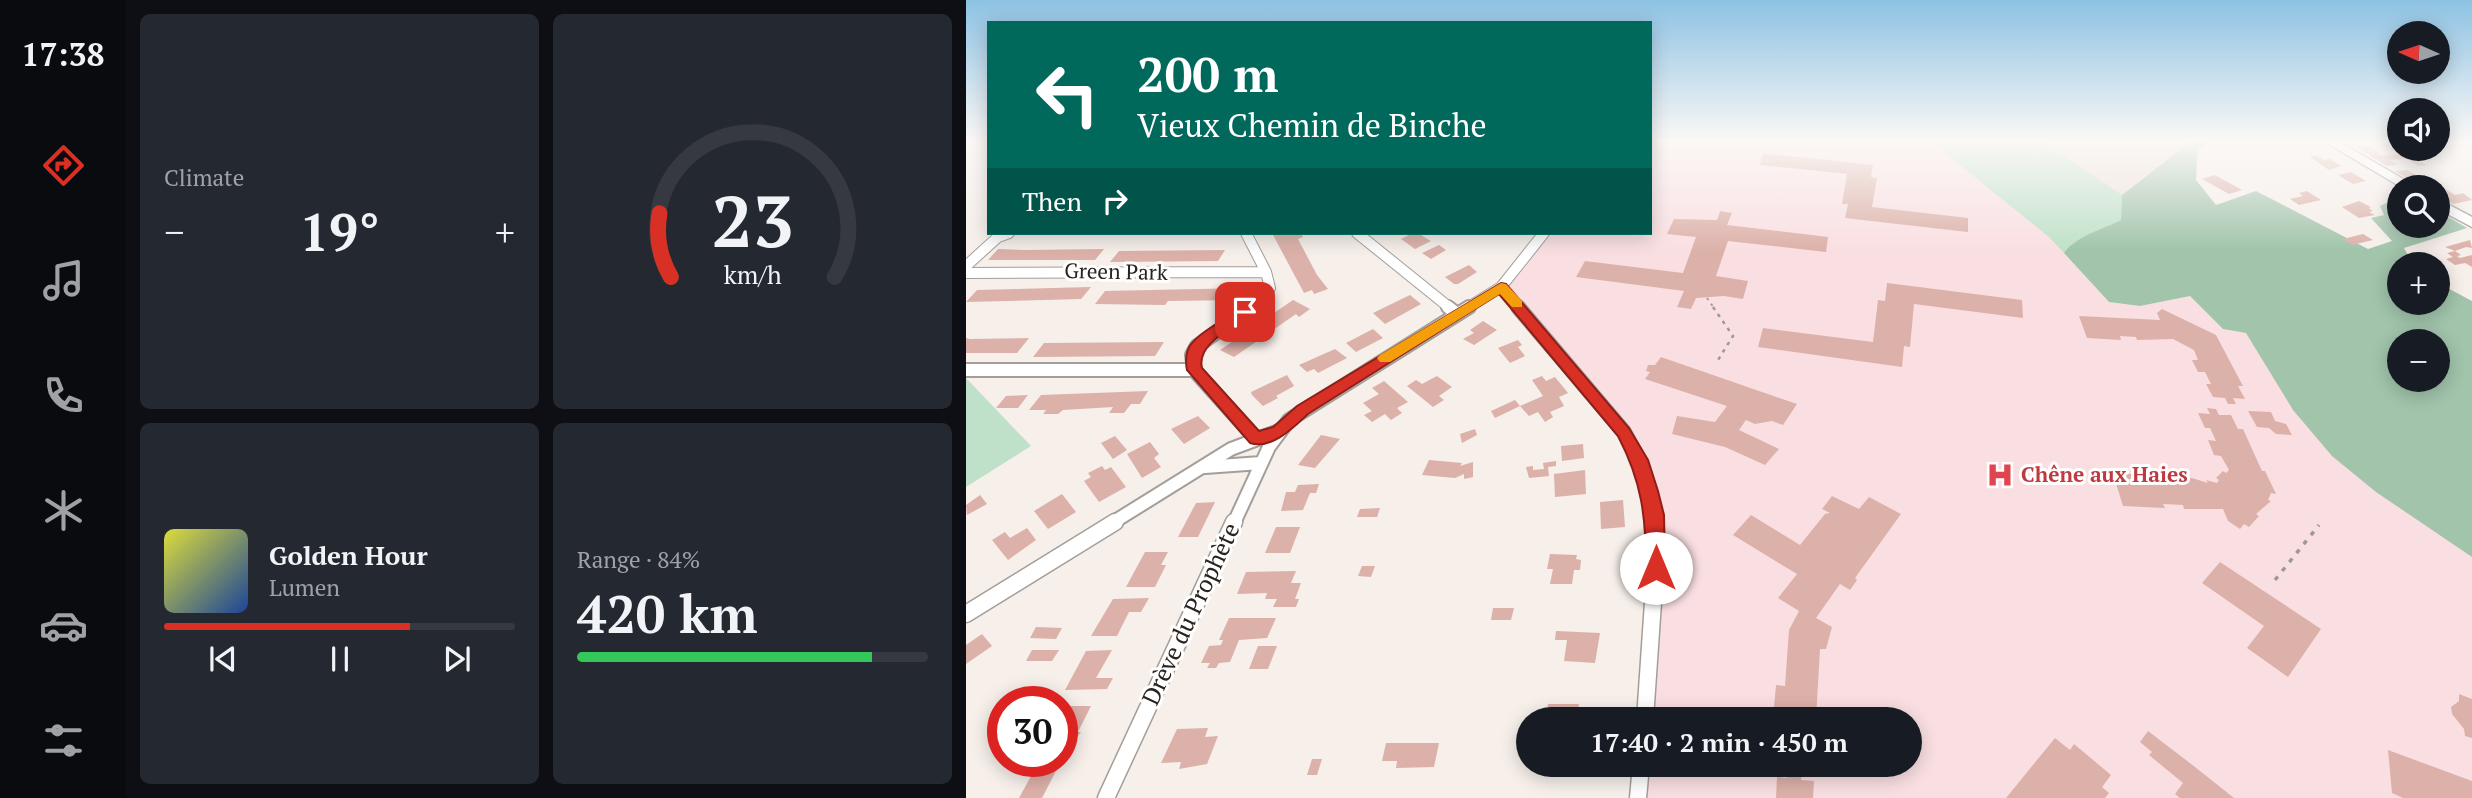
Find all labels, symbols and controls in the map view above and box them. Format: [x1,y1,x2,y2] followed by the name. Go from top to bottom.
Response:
[2387,21,2450,84] north arrow
[2387,21,2450,392] map controls
[21,33,105,75] text: 17:38
[1137,41,1279,106] text: 200 m
[1022,49,1113,140] icon: left
[2387,98,2450,161] button: sound
[1137,104,1487,146] text: Vieux Chemin de Binche
[39,141,88,190] icon: directions
[164,162,244,193] text: Climate
[711,172,794,269] text: 23
[2387,175,2450,238] button: search
[1096,182,1134,220] icon: right
[1022,184,1082,218] text: Then
[299,197,380,266] text: 19°
[164,207,184,257] text: −
[495,207,515,257] text: +
[2387,252,2450,315] button: +
[39,256,88,305] icon: music
[1064,256,1168,286] street label: Green Park
[724,258,782,291] text: km/h
[1215,282,1275,342] pin
[1226,293,1264,331] icon: arrive
[2387,329,2450,392] button: −
[39,371,88,420] icon: phone
[1985,460,2015,490] hospital icon: Chêne aux Haies
[2021,460,2188,488] place label: Chêne aux Haies
[39,486,88,535] icon: climate
[1134,517,1246,710] street label: Drève du Prophète
[1619,531,1693,605] position arrow
[269,538,428,572] text: Golden Hour
[577,544,700,575] text: Range · 84%
[269,572,340,603] text: Lumen
[577,579,758,648] text: 420 km
[39,601,88,650] icon: car
[204,640,242,678] icon: previous
[321,640,359,678] icon: pause
[438,640,476,678] icon: next
[987,686,1078,777] speed limit sign: 30
[39,716,88,765] icon: filters
[1590,725,1848,759] text: 17:40 · 2 min · 450 m

